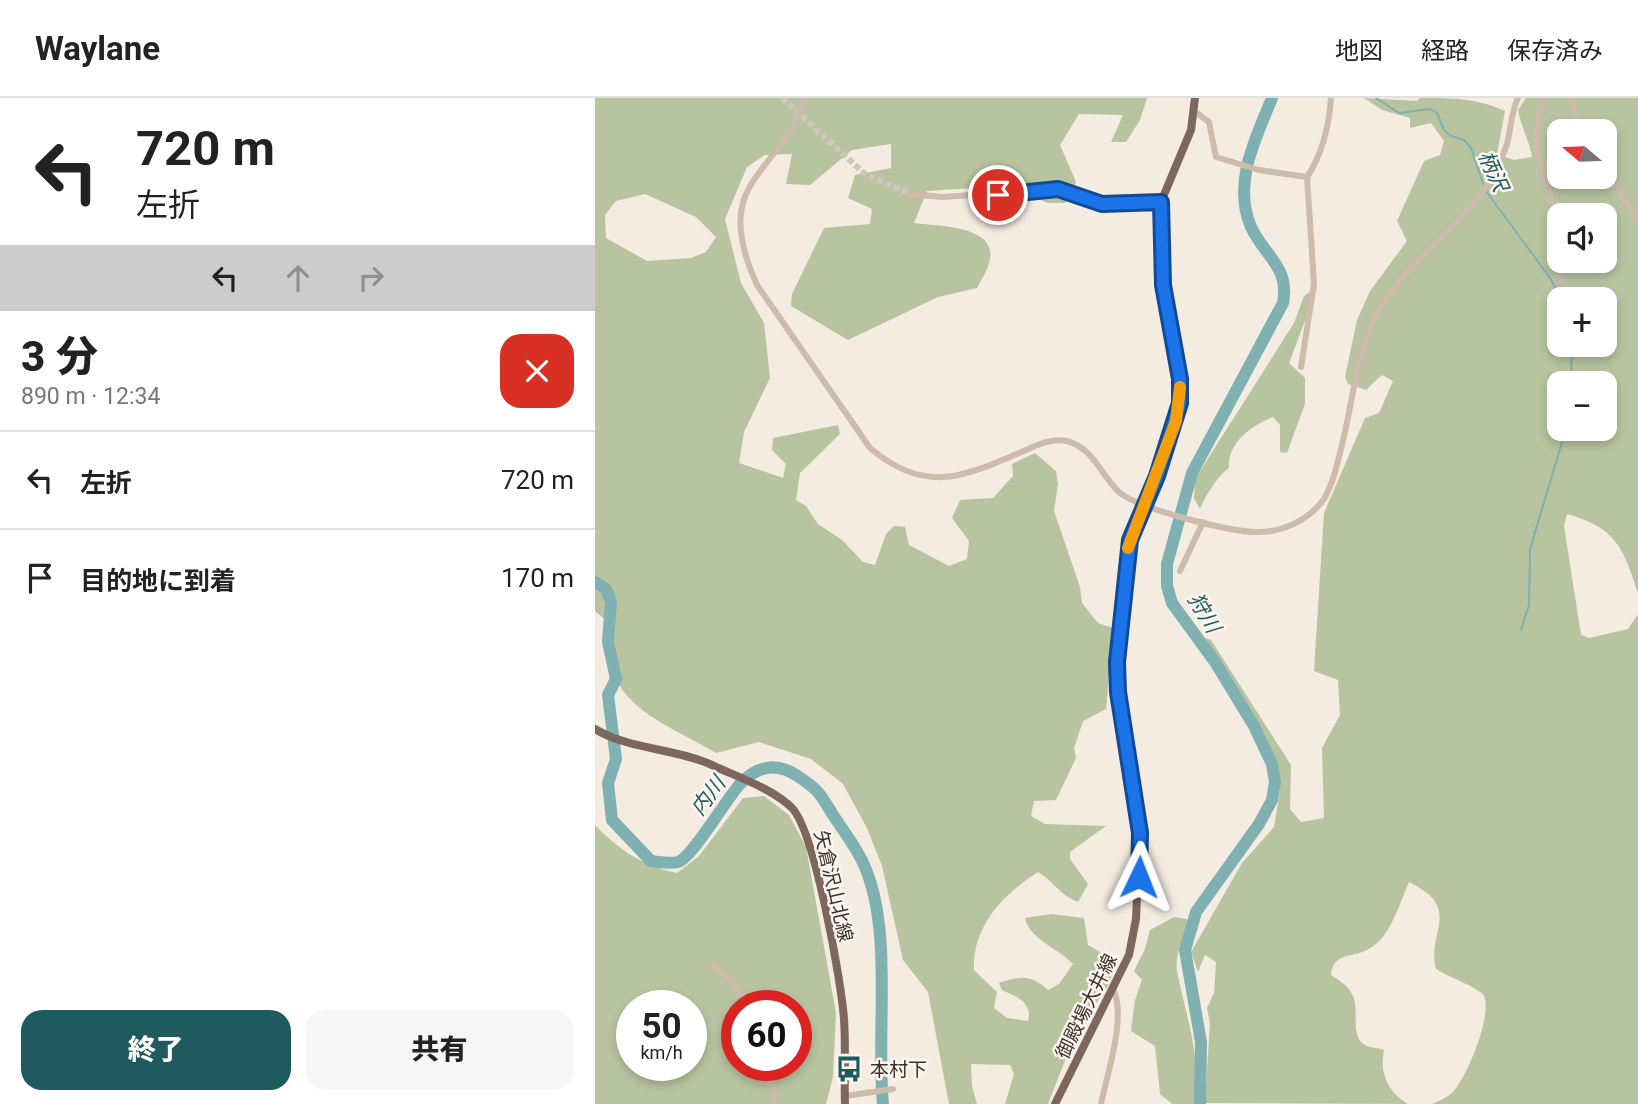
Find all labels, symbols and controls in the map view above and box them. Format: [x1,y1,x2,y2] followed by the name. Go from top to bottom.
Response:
[35,29,160,68] text: Waylane
[1335,37,1383,65] text: 地図
[1421,37,1469,65] text: 経路
[1507,37,1603,65] text: 保存済み
[1547,119,1617,189] north arrow
[1547,119,1617,441] map controls
[136,120,275,177] text: 720 m
[21,126,112,217] icon: left
[1473,147,1514,198] water label: 柄沢
[968,165,1028,225] pin
[979,176,1017,214] icon: arrive
[136,186,200,224] text: 左折
[1547,203,1617,273] button: sound
[206,259,244,297] icon: left
[279,259,317,297] icon: ahead
[352,259,390,297] icon: right
[1547,287,1617,357] button: +
[21,332,98,381] text: 3 分
[500,334,574,408] button: close
[1547,371,1617,441] button: −
[21,383,160,410] text: 890 m · 12:34
[21,461,59,499] icon: left
[501,465,574,495] text: 720 m
[80,468,132,498] text: 左折
[21,559,59,597] icon: arrive
[501,563,574,593] text: 170 m
[80,566,236,596] text: 目的地に到着
[1183,589,1226,639] water label: 狩川
[686,770,731,820] water label: 内川
[809,828,858,944] street label: 矢倉沢山北線
[1102,840,1176,914] position arrow
[1051,950,1122,1062] street label: 御殿場大井線
[721,990,812,1081] speed limit sign: 60
[641,1006,682,1047] text: 50
[21,1010,291,1090] button: 終了
[305,1010,574,1090] button: 共有
[640,1042,683,1063] text: km/h
[834,1054,864,1084] bus stop icon: 本村下
[870,1058,927,1081] place label: 本村下

